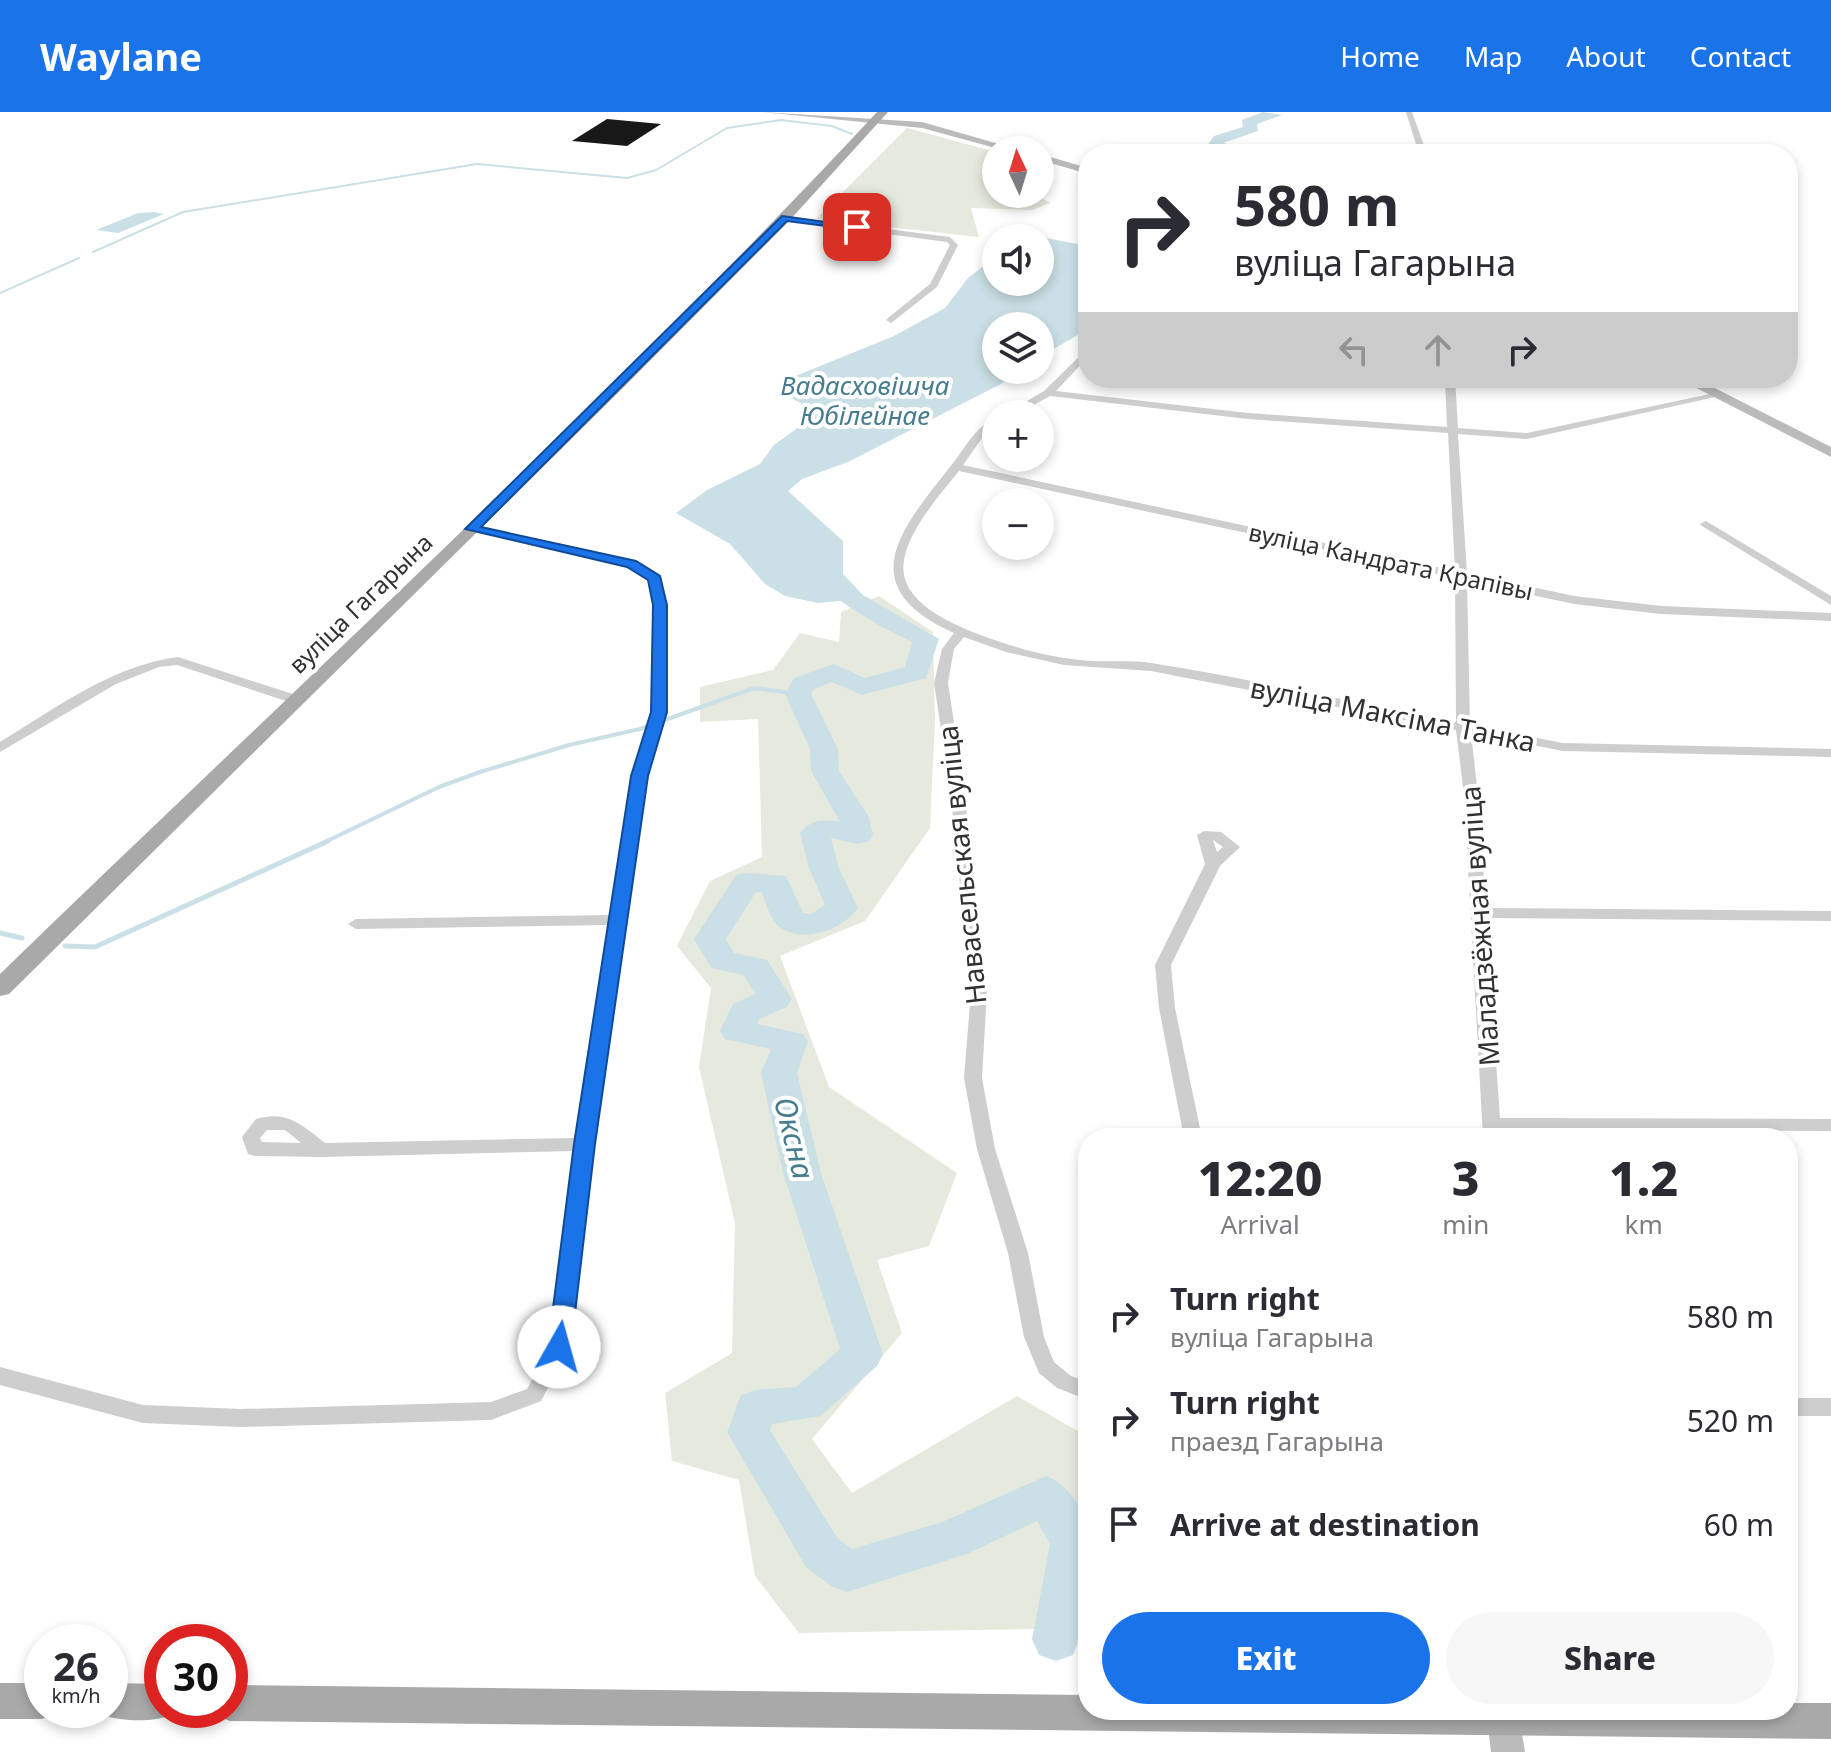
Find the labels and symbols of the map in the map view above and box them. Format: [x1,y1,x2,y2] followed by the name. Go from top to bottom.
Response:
[982,136,1054,208] north arrow
[823,193,891,261] pin
[781,367,950,433] water label: Вадасховішча Юбілейнае
[1246,515,1536,607] street label: вуліца Кандрата Крапівы
[281,526,439,680] street label: вуліца Гагарына
[1247,668,1539,760] street label: вуліца Максіма Танка
[927,724,995,1006] street label: Навасельская вуліца
[1450,785,1508,1067] street label: Маладзёжная вуліца
[765,1093,825,1183] water label: Оксна
[517,1305,601,1389] position arrow
[144,1624,248,1728] speed limit sign: 30

